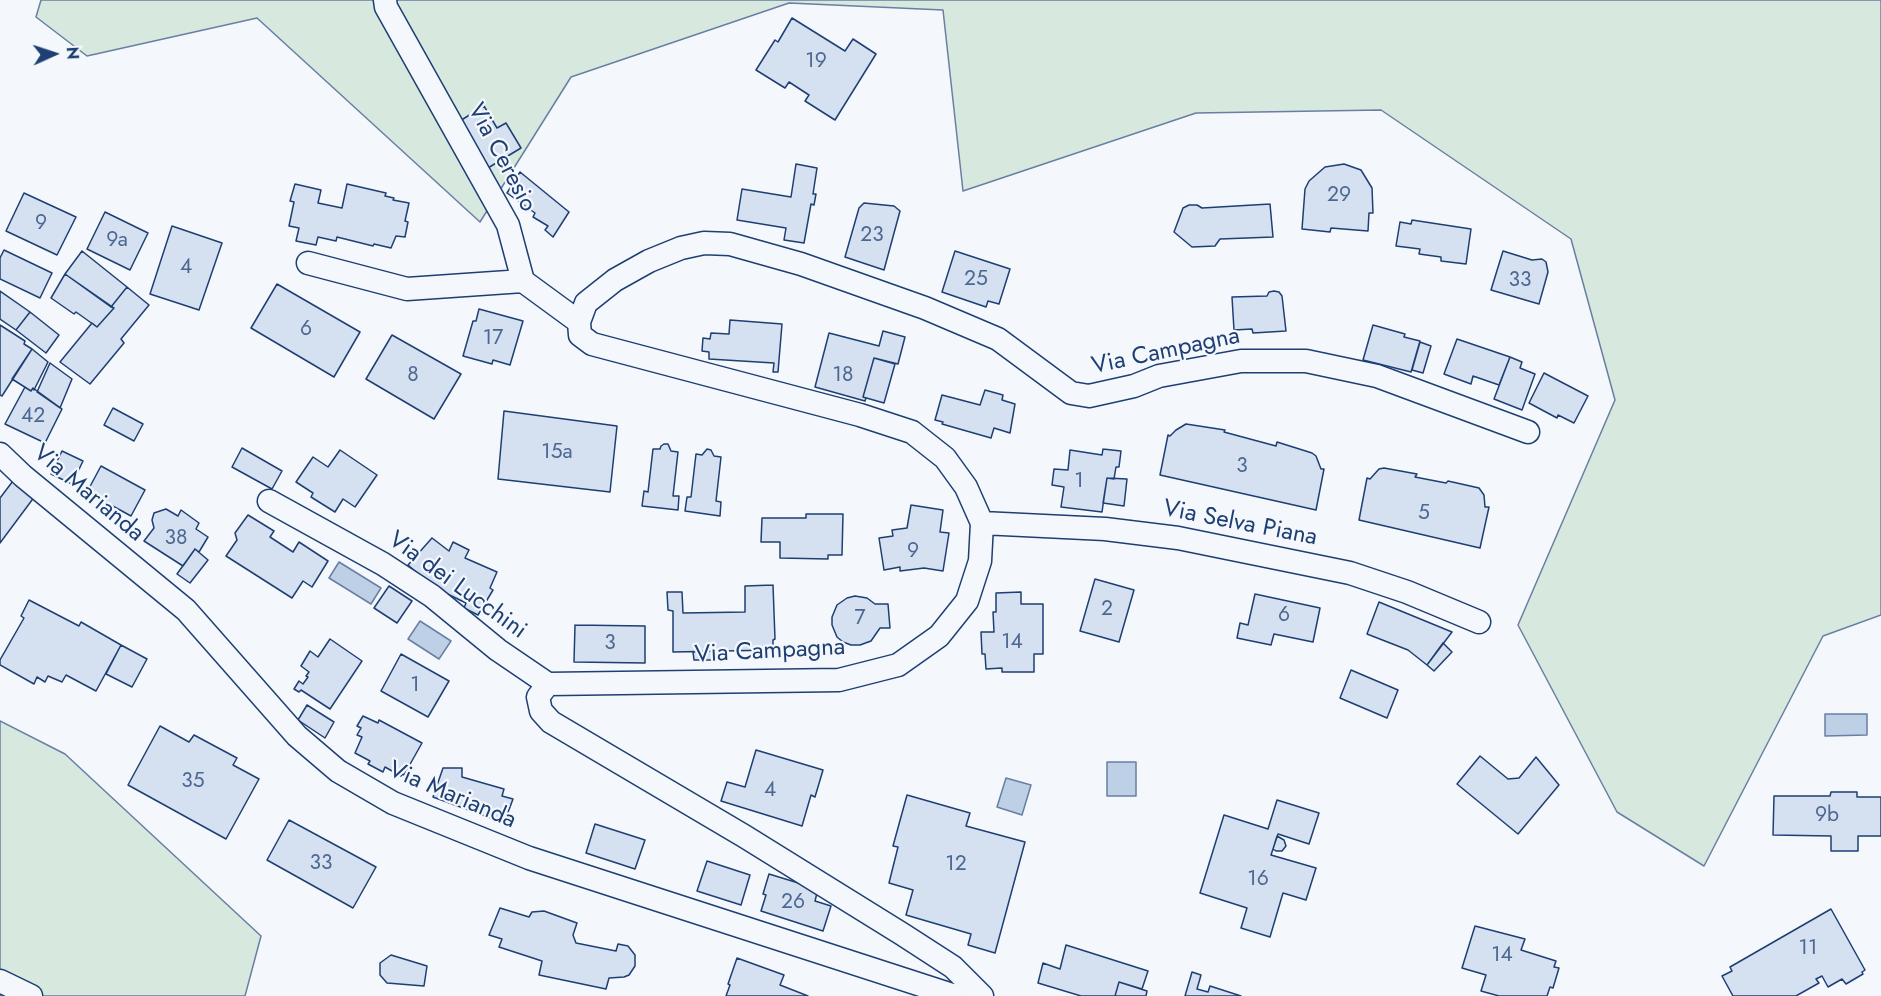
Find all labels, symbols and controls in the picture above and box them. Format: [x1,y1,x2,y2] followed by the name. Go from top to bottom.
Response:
[24,24,84,84] north arrow
[61,46,84,60] text: N
[805,49,827,75] house number: 19
[460,99,542,217] street label: Via Ceresio
[1327,183,1351,209] house number: 29
[35,211,47,237] house number: 9
[860,223,884,249] house number: 23
[106,228,128,254] house number: 9a
[180,255,192,281] house number: 4
[964,267,988,293] house number: 25
[1509,268,1531,294] house number: 33
[300,317,312,343] house number: 6
[1089,322,1243,382] street label: Via Campagna
[483,326,503,352] house number: 17
[407,363,419,389] house number: 8
[833,363,853,389] house number: 18
[21,404,45,430] house number: 42
[27,439,149,549] street label: Via Marianda
[541,440,573,466] house number: 15a
[1236,454,1248,480] house number: 3
[1074,469,1084,495] house number: 1
[1161,495,1319,553] street label: Via Selva Piana
[1418,501,1430,527] house number: 5
[165,526,187,552] house number: 38
[382,526,532,646] street label: Via dei Lucchini
[907,539,919,565] house number: 9
[1101,597,1113,623] house number: 2
[1278,603,1290,629] house number: 6
[854,606,866,632] house number: 7
[1001,630,1023,656] house number: 14
[604,631,616,657] house number: 3
[694,634,846,670] street label: Via Campagna
[410,673,420,699] house number: 1
[384,756,520,836] street label: Via Marianda
[181,769,205,795] house number: 35
[764,778,776,804] house number: 4
[1815,803,1839,829] house number: 9b
[310,851,332,877] house number: 33
[945,852,967,878] house number: 12
[1247,867,1269,893] house number: 16
[781,890,805,916] house number: 26
[1799,936,1817,962] house number: 11
[1491,943,1513,969] house number: 14

